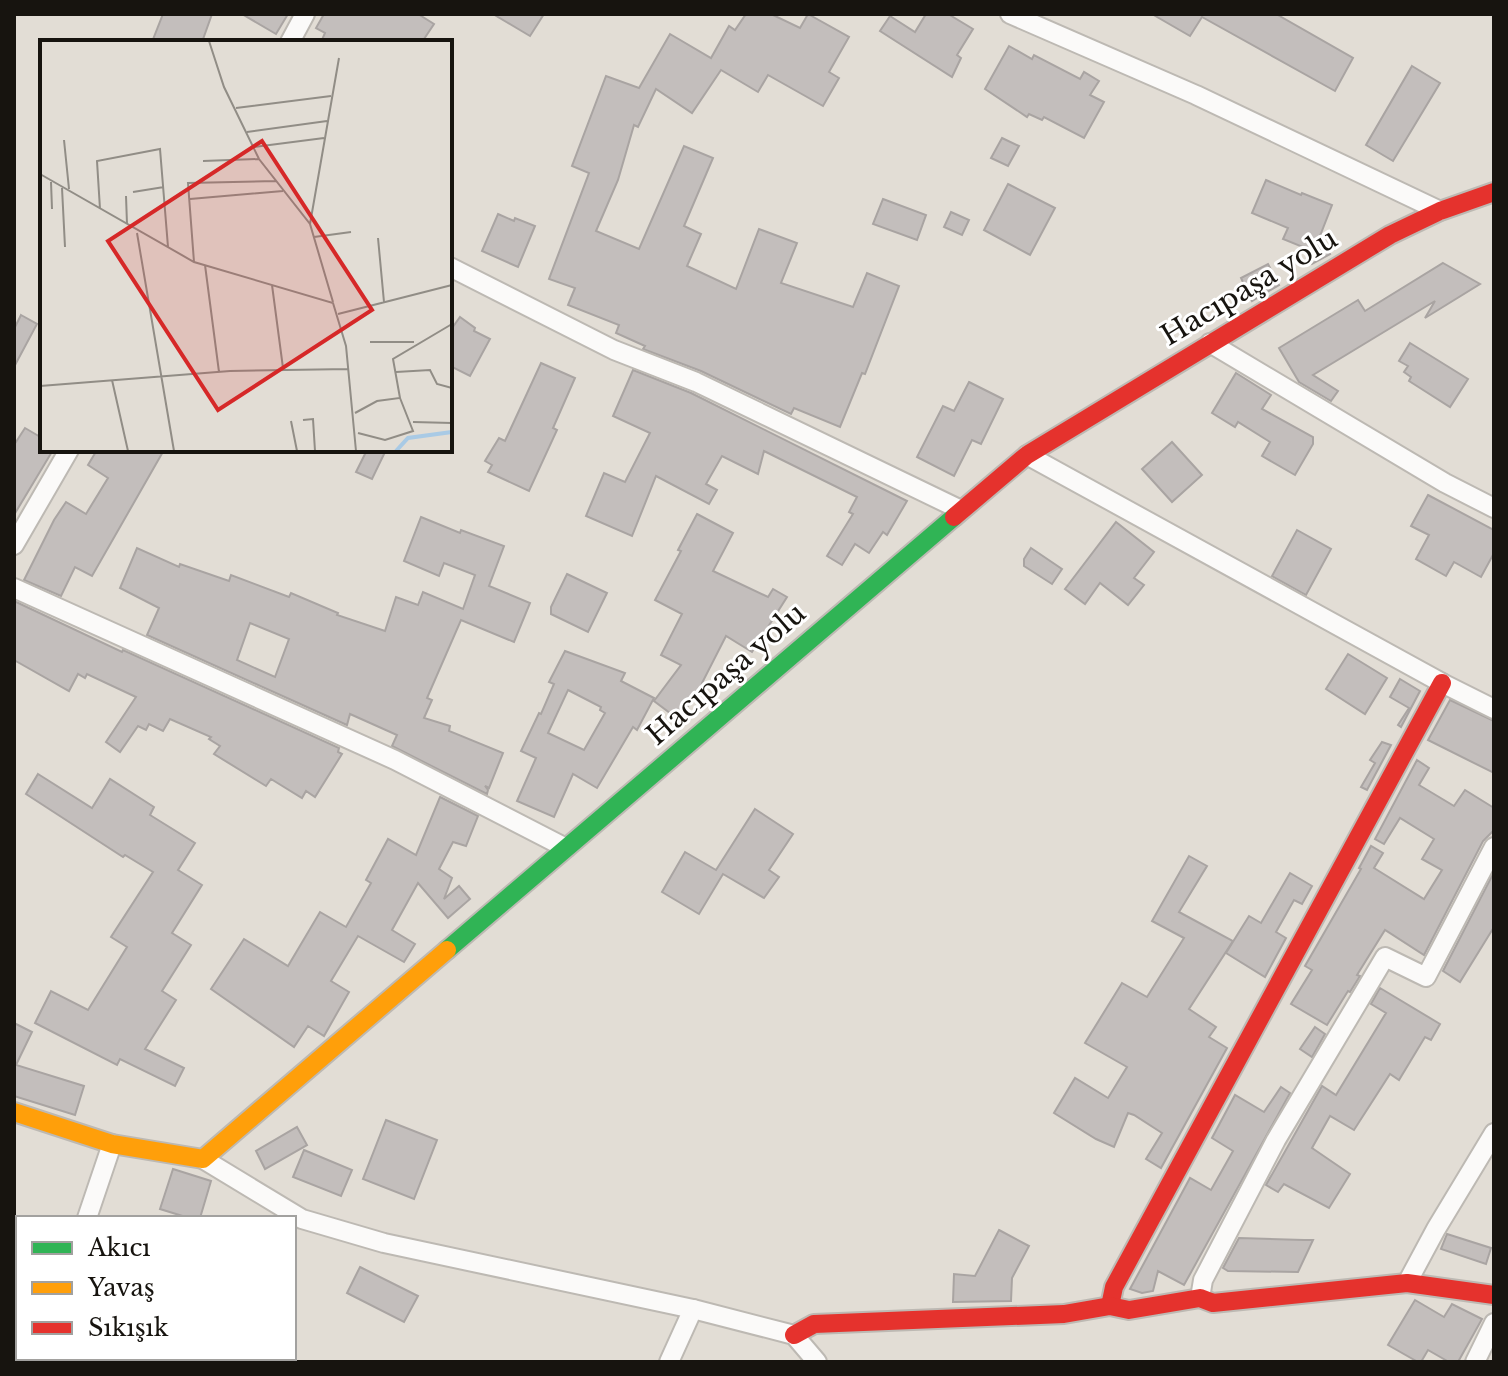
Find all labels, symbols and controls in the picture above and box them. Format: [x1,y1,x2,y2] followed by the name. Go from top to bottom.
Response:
[40,40,452,452] inset map
[1155,221,1344,353] street label: Hacıpaşa yolu
[639,595,813,753] street label: Hacıpaşa yolu
[16,1216,296,1360] legend
[87,1233,151,1262] text: Akıcı
[87,1273,155,1302] text: Yavaş
[88,1313,169,1342] text: Sıkışık

